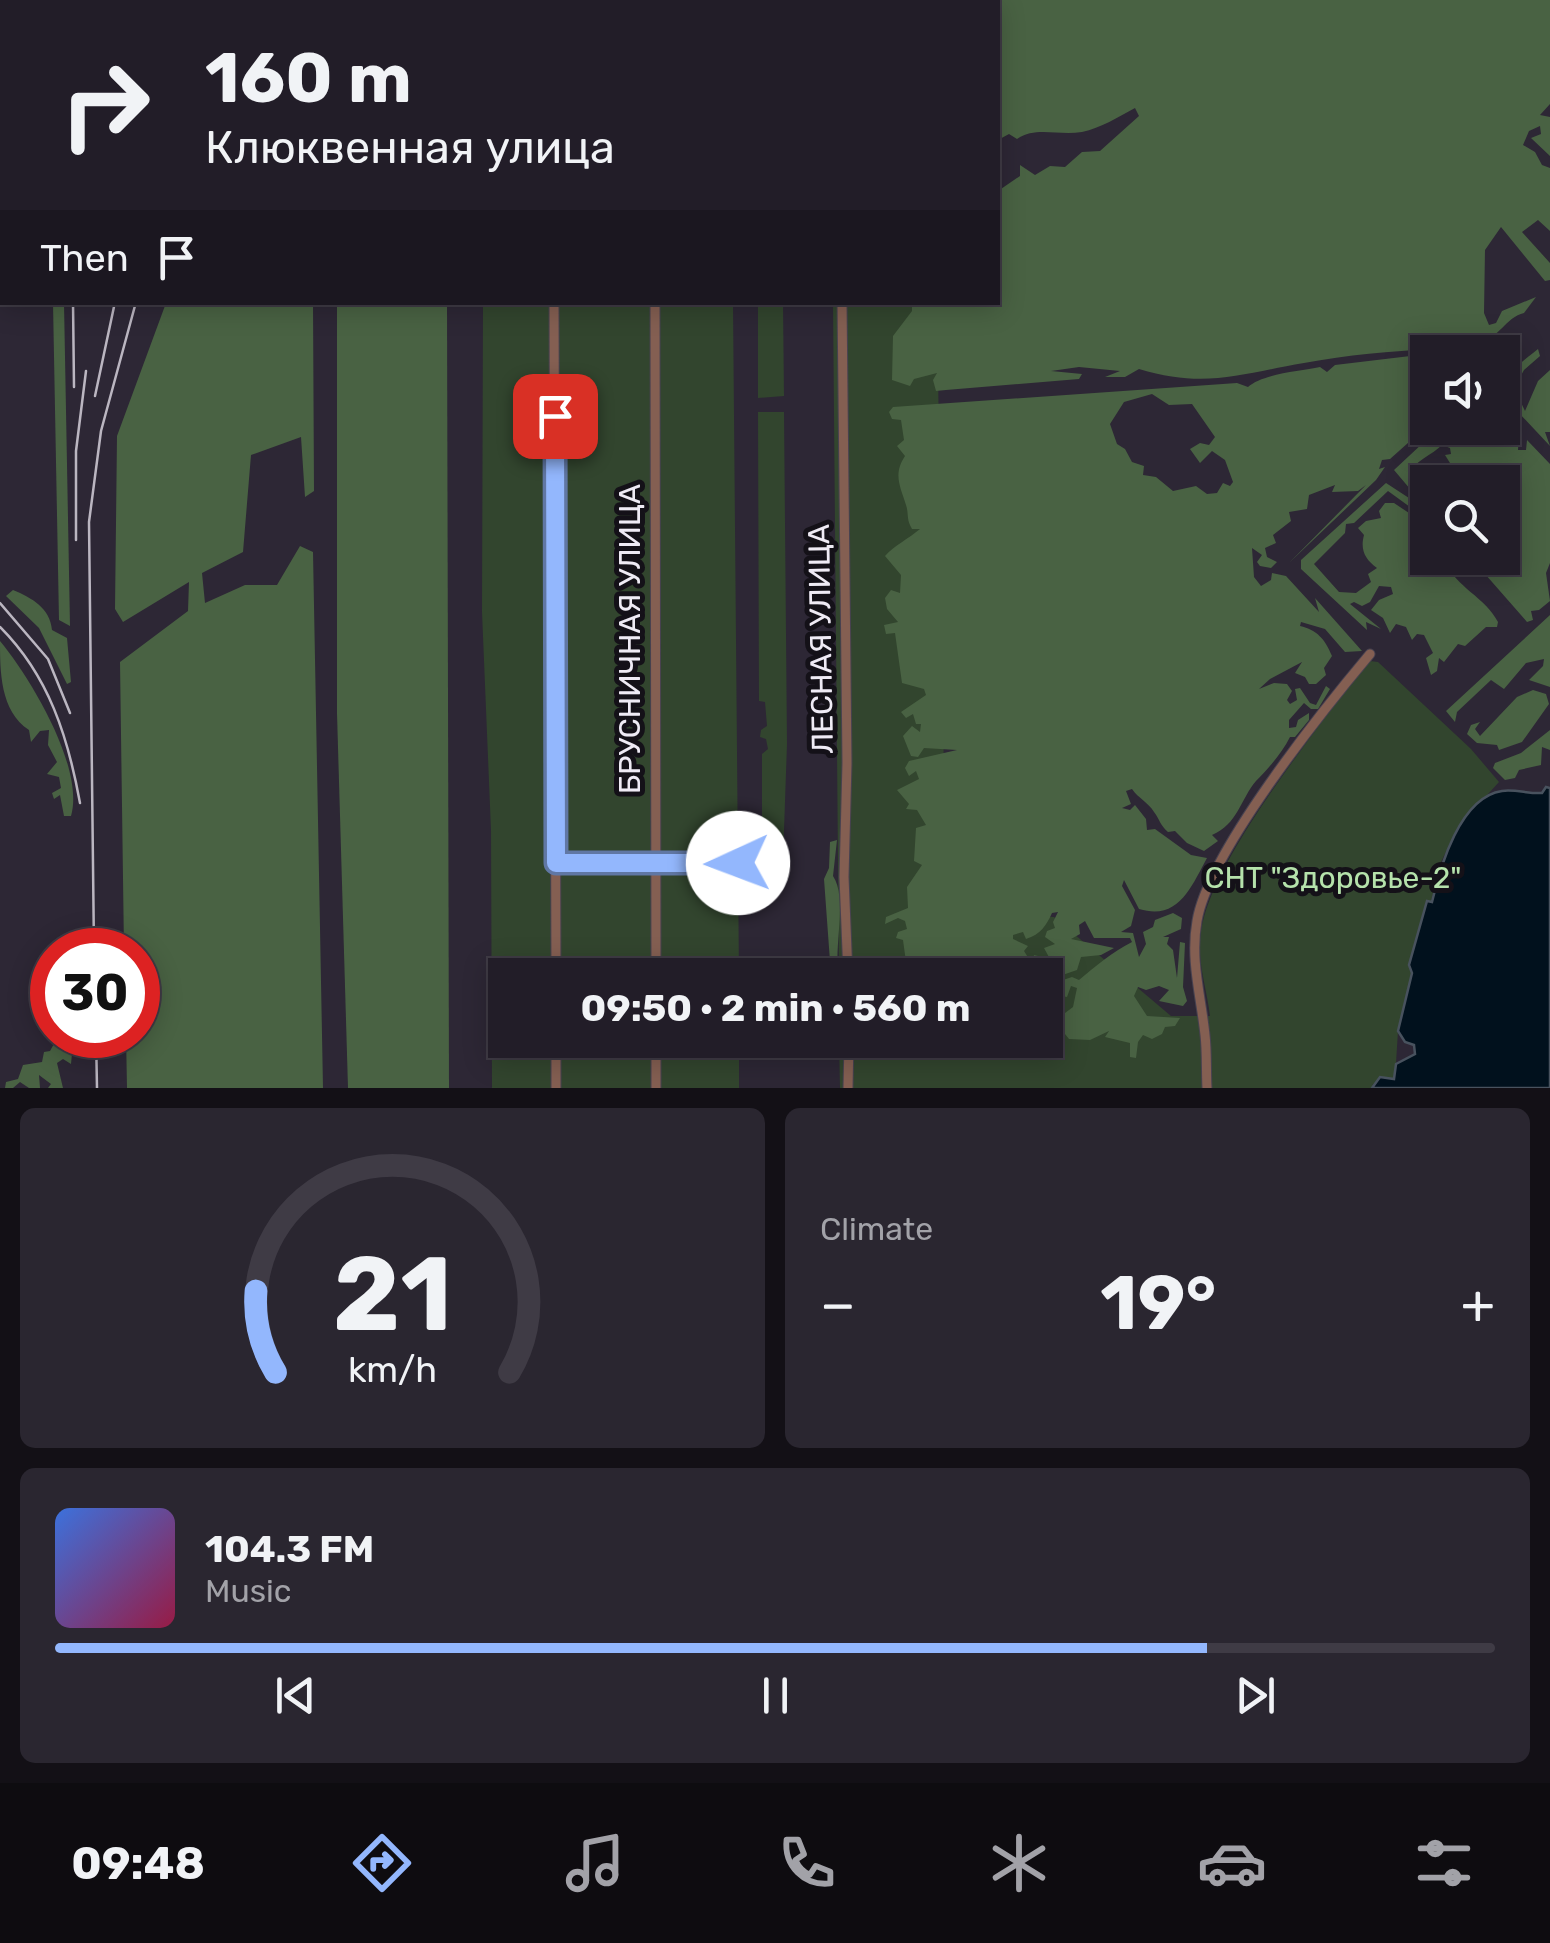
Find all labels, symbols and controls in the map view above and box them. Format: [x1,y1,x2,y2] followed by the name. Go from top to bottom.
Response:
[205,37,412,120] text: 160 m
[40,40,170,170] icon: right
[205,121,615,174] text: Клюквенная улица
[149,230,204,285] icon: arrive
[40,235,129,281] text: Then
[1410,335,1520,575] map controls
[1410,335,1520,445] button: sound
[513,374,598,459] pin
[528,389,583,444] icon: arrive
[1410,465,1520,575] button: search
[612,484,648,794] street label: БРУСНИЧНАЯ УЛИЦА
[801,524,841,754] street label: ЛЕСНАЯ УЛИЦА
[686,811,790,915] position arrow
[1204,860,1462,896] park label: СНТ "Здоровье-2"
[30,928,160,1058] speed limit sign: 30
[580,985,971,1031] text: 09:50 · 2 min · 560 m
[820,1210,933,1248] text: Climate
[333,1233,452,1356] text: 21
[1100,1259,1216,1348] text: 19°
[820,1272,856,1337] text: −
[1461,1272,1495,1337] text: +
[348,1349,437,1391] text: km/h
[205,1526,374,1572] text: 104.3 FM
[205,1572,291,1610] text: Music
[268,1668,323,1723] icon: previous
[748,1668,803,1723] icon: pause
[1228,1668,1283,1723] icon: next
[347,1828,417,1898] icon: directions
[560,1828,630,1898] icon: music
[772,1828,842,1898] icon: phone
[984,1828,1054,1898] icon: climate
[1197,1828,1267,1898] icon: car
[1409,1828,1479,1898] icon: filters
[71,1837,205,1890] text: 09:48

